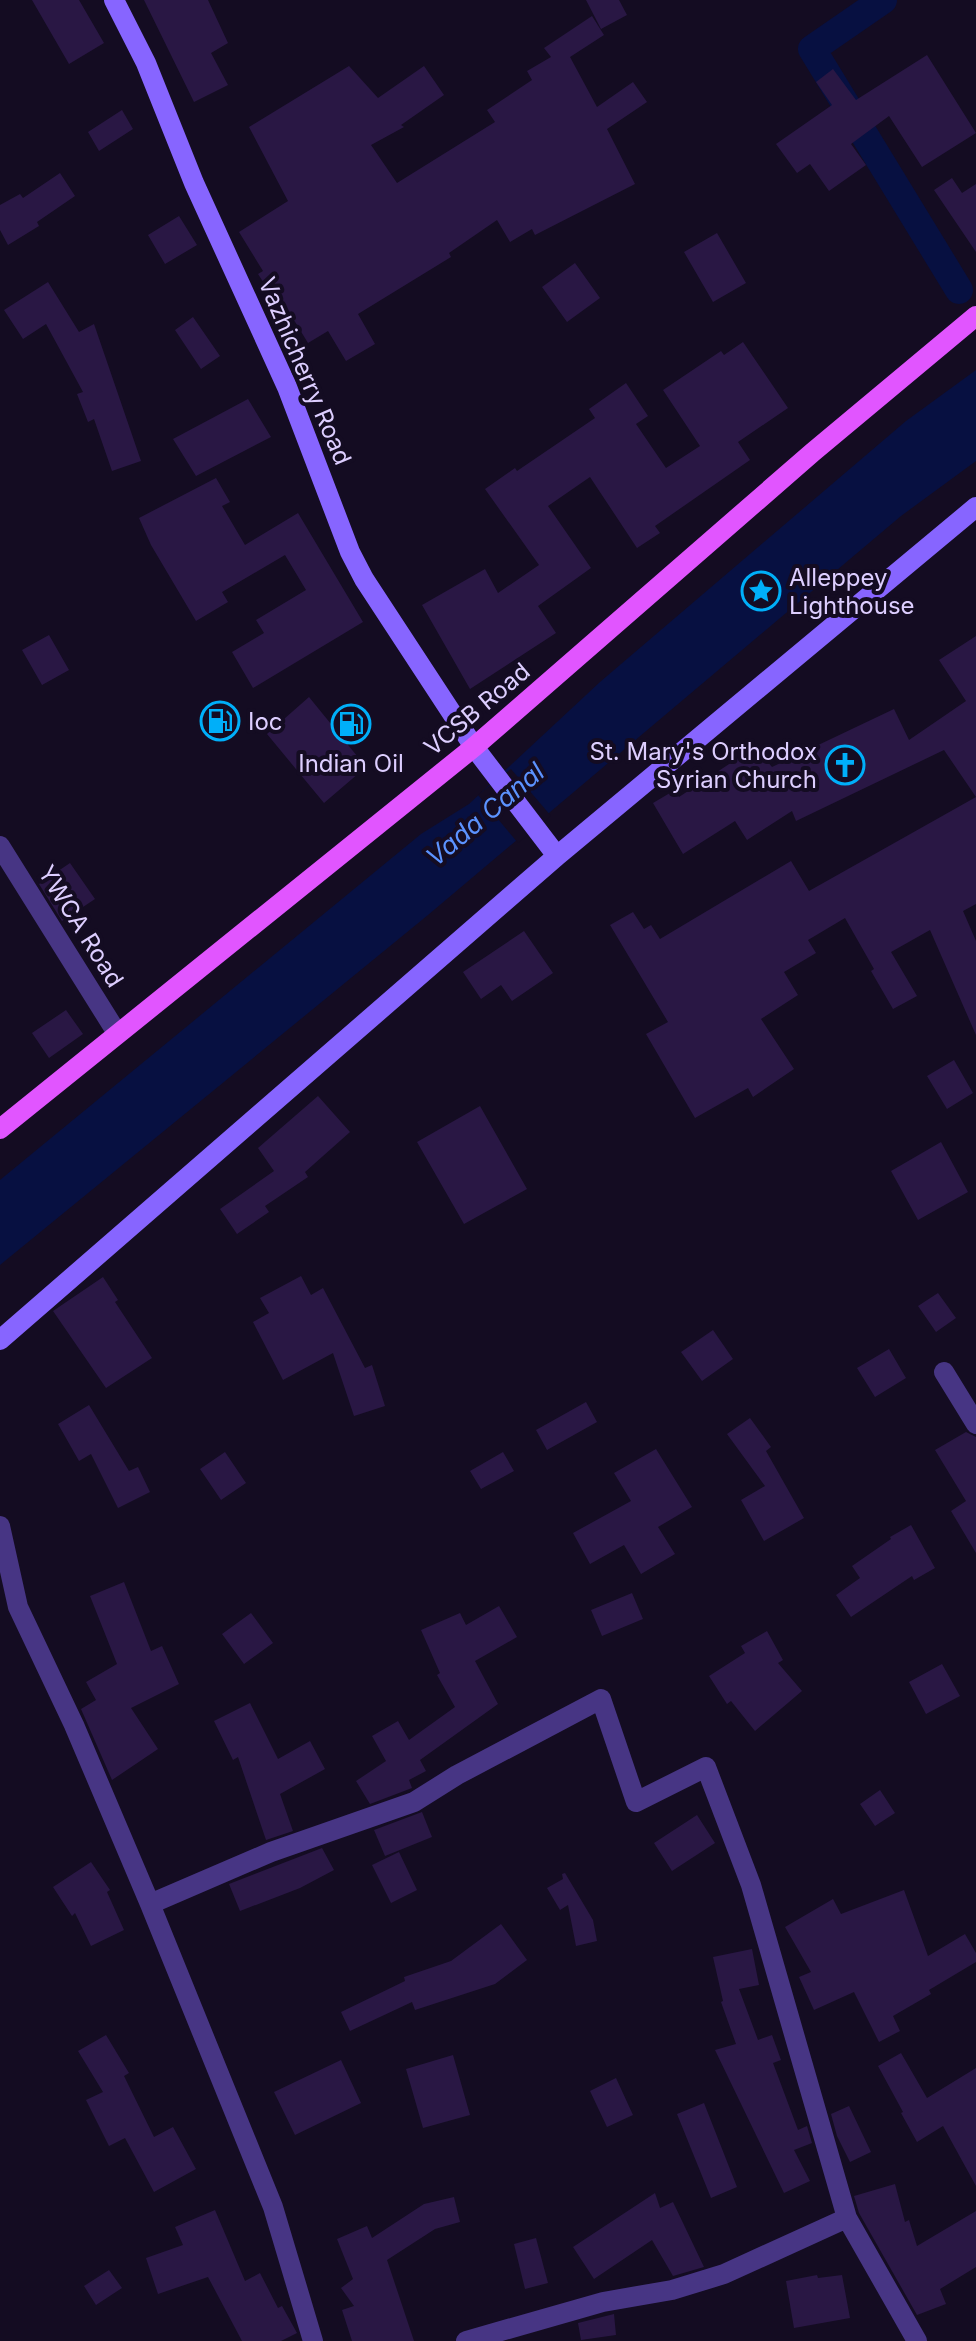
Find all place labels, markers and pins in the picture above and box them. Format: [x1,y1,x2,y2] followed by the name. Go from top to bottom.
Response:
[789,563,915,620] place label: Alleppey Lighthouse
[740,570,782,612] place icon: Alleppey Lighthouse
[199,700,241,742] fuel station icon: Ioc
[330,703,372,745] fuel station icon: Indian Oil
[248,707,283,736] place label: Ioc
[590,737,817,794] place label: St. Mary's Orthodox Syrian Church
[824,744,866,786] church icon: St. Mary's Orthodox Syrian Church
[298,749,404,778] place label: Indian Oil

